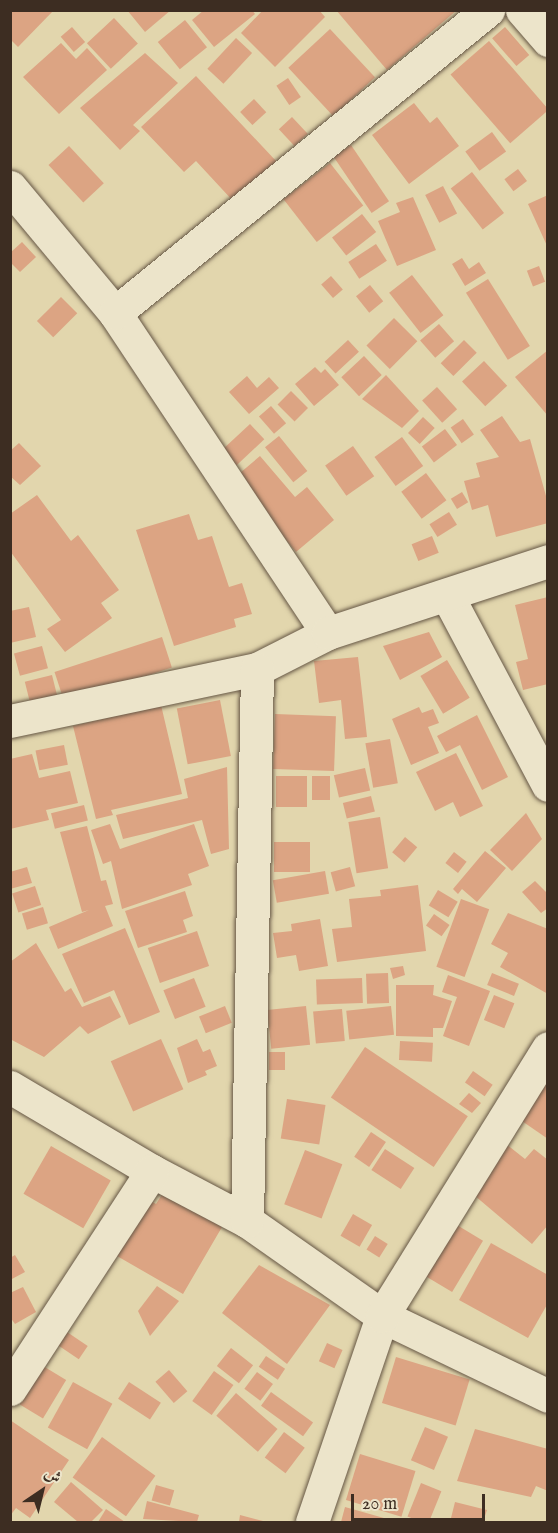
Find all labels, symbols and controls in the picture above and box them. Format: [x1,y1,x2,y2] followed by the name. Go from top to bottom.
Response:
[12,1461,72,1521] north arrow
[40,1464,65,1489] text: ش
[354,1482,488,1520] scale bar
[362,1493,397,1516] text: 20 m

